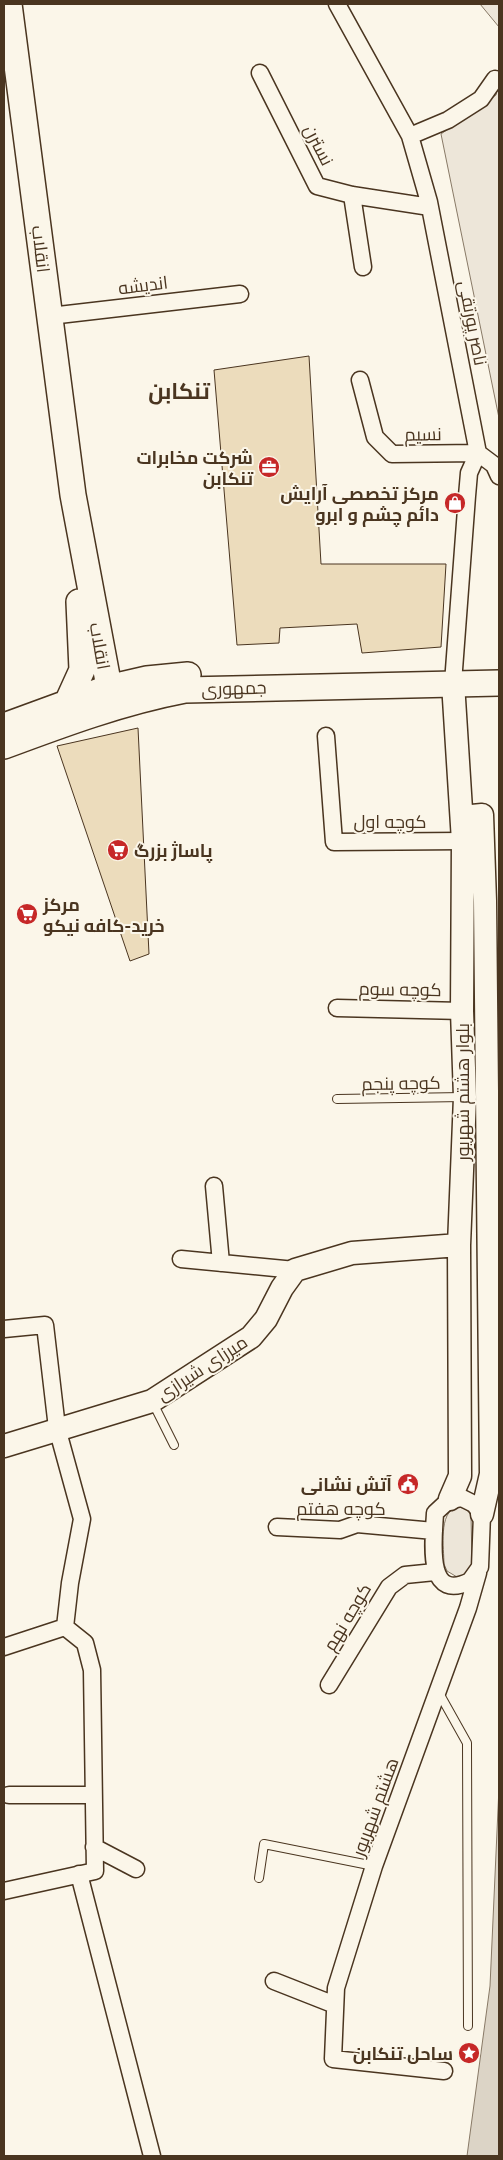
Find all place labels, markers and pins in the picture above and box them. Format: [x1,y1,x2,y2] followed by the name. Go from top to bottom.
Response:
[136,447,253,490] place label: شرکت مخابرات تنکابن
[257,455,281,479] office icon: شرکت مخابرات تنکابن
[280,483,439,527] place label: مرکز تخصصی آرایش دائم چشم و ابرو
[443,491,467,515] shop icon: مرکز تخصصی آرایش دائم چشم و ابرو
[106,838,130,862] supermarket icon: پاساژ بزرگ
[134,840,213,863] place label: پاساژ بزرگ
[42,894,165,937] place label: مرکز خرید-کافه نیکو
[15,902,39,926] supermarket icon: مرکز خرید-کافه نیکو
[396,1472,420,1496] public building icon: آتش نشانی
[301,1474,392,1496] place label: آتش نشانی
[457,2041,481,2065] place icon: ساحل تنکابن
[353,2043,453,2065] place label: ساحل تنکابن

